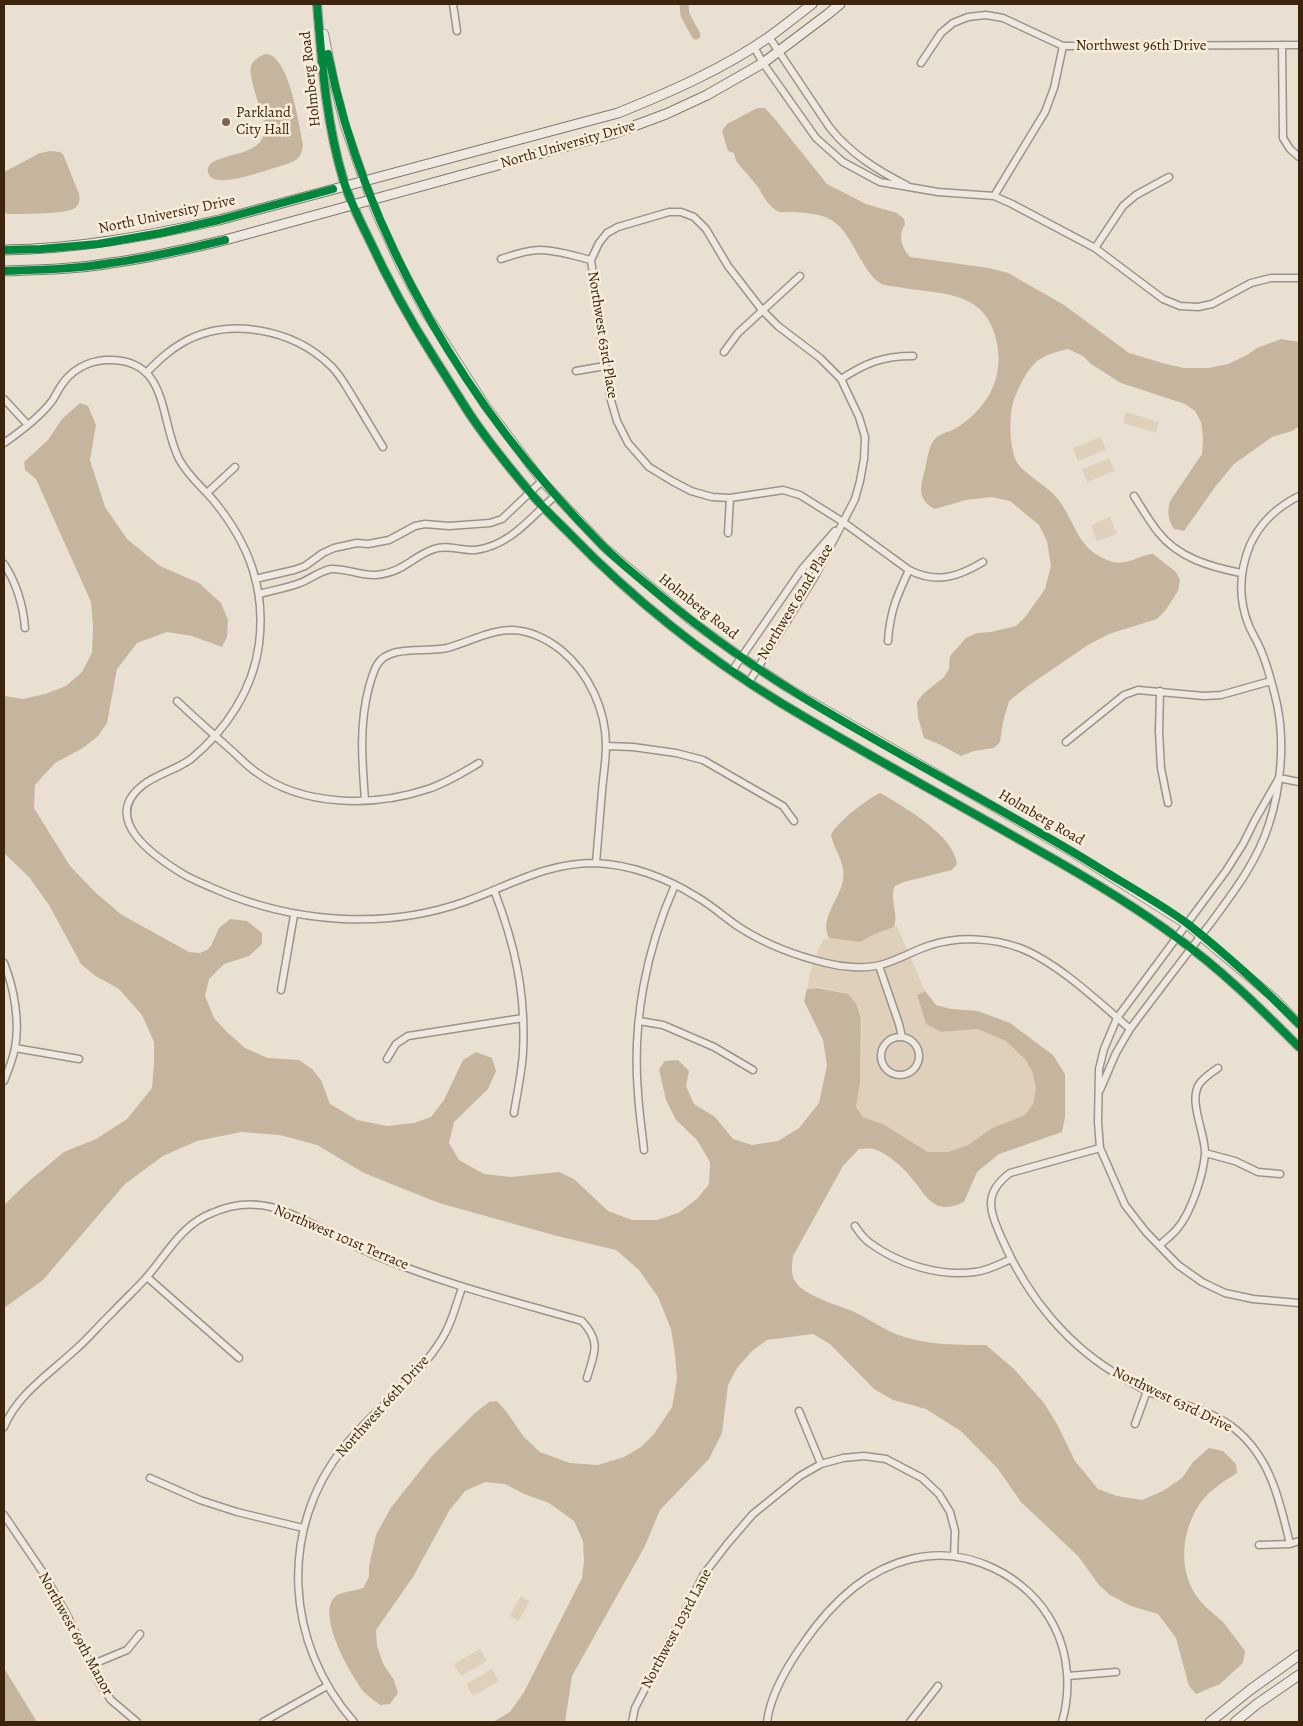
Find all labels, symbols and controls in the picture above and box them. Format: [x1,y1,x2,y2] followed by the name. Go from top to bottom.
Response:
[297,30,325,128] street label: Holmberg Road
[1076,37,1206,55] street label: Northwest 96th Drive
[236,104,291,139] place label: Parkland City Hall
[220,116,232,128] marker: Parkland City Hall
[499,117,637,173] street label: North University Drive
[97,192,237,238] street label: North University Drive
[583,270,621,400] street label: Northwest 63rd Place
[754,541,838,663] street label: Northwest 62nd Place
[654,570,742,644] street label: Holmberg Road
[995,786,1087,850] street label: Holmberg Road
[271,1201,411,1275] street label: Northwest 101st Terrace
[333,1352,433,1462] street label: Northwest 66th Drive
[1109,1363,1235,1437] street label: Northwest 63rd Drive
[638,1566,716,1692] street label: Northwest 103rd Lane
[34,1569,116,1699] street label: Northwest 69th Manor

